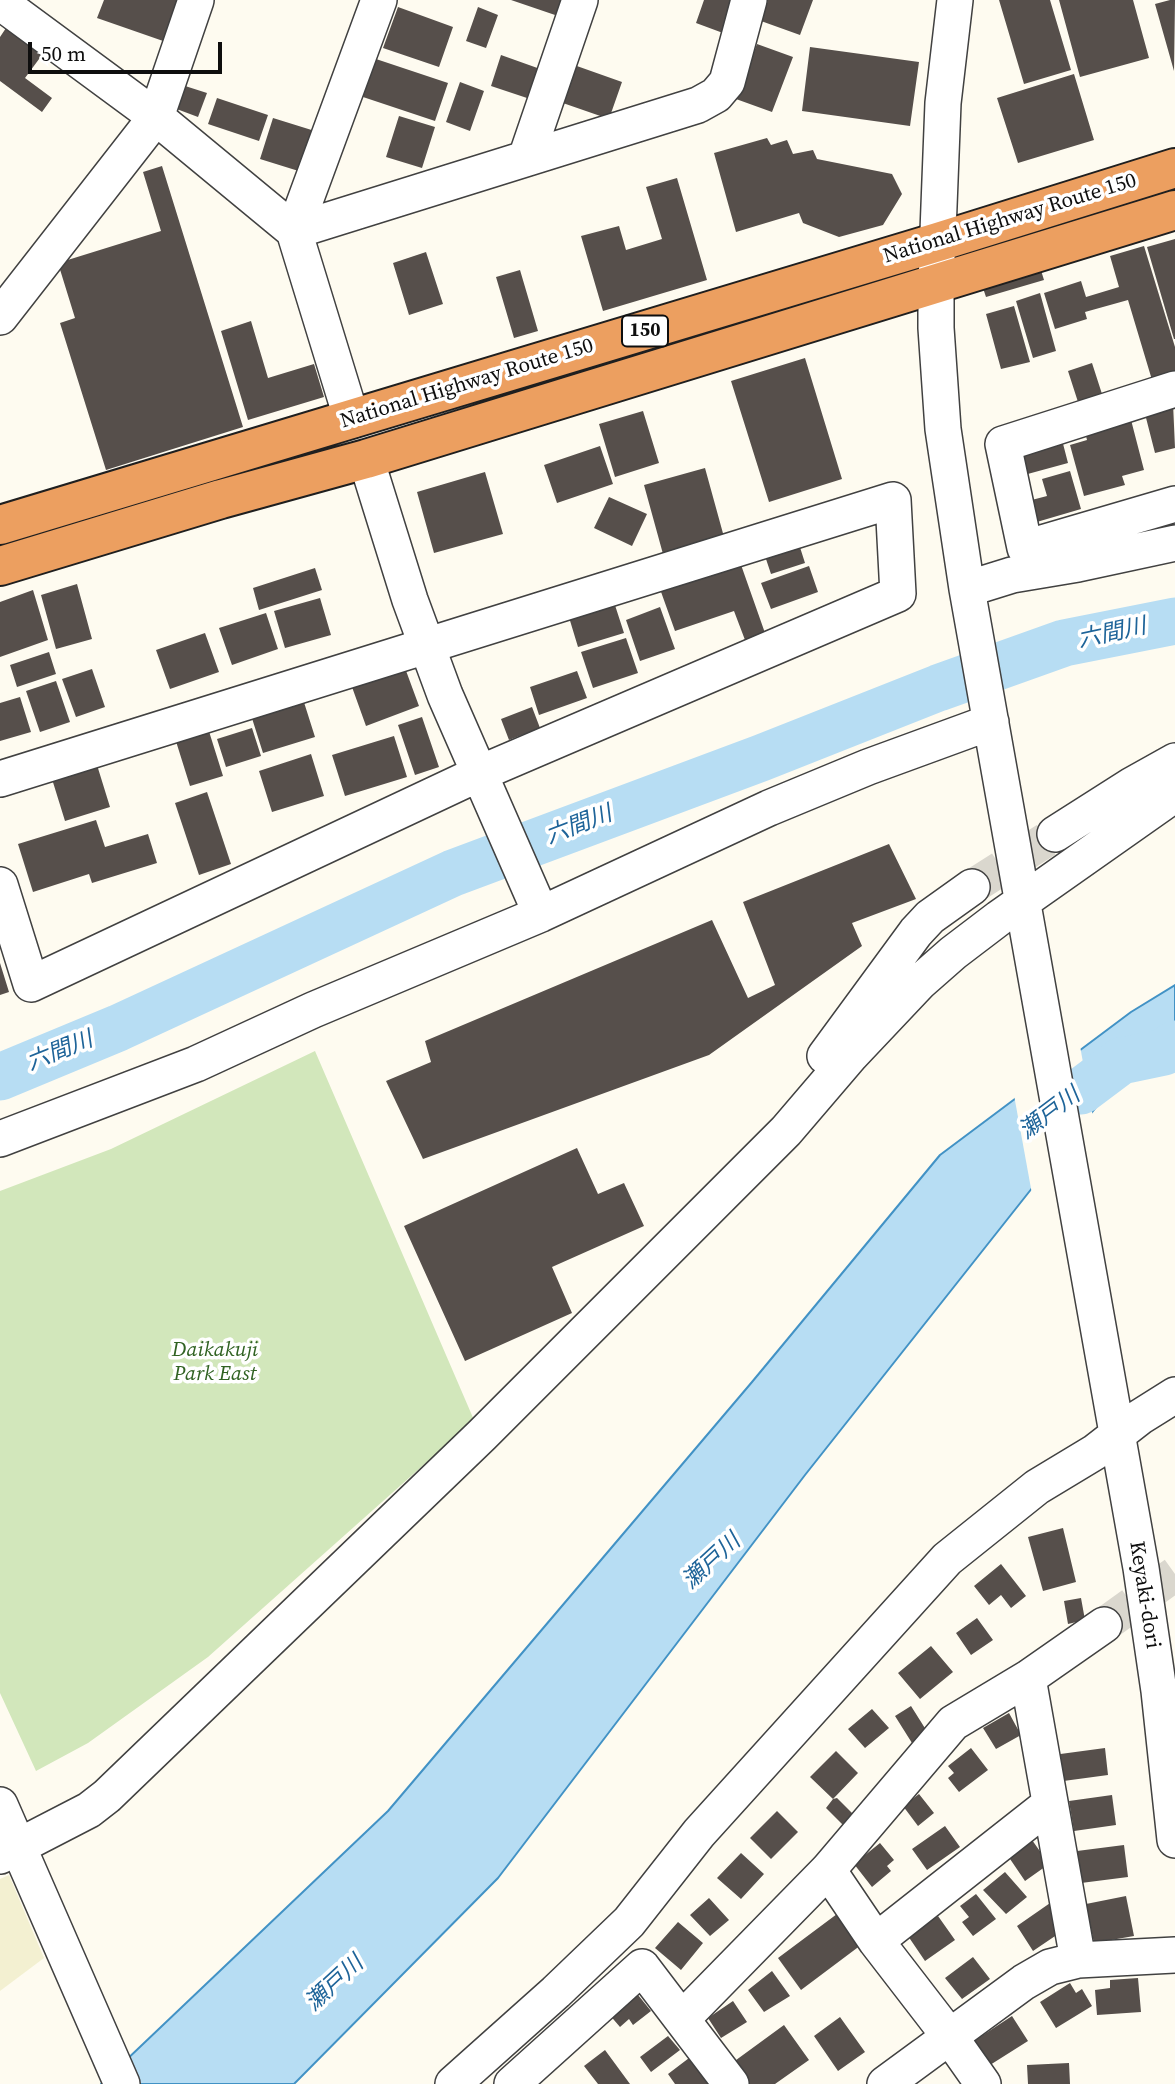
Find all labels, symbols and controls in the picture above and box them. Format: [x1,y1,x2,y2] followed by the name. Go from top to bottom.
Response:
[32,28,226,72] scale bar
[41,39,86,68] text: 50 m
[880,168,1140,270] street label: National Highway Route 150
[622,316,668,346] road number: 150
[337,333,597,435] street label: National Highway Route 150
[1075,613,1149,655] water label: 六間川
[542,801,616,851] water label: 六間川
[23,1026,97,1078] water label: 六間川
[1014,1082,1086,1146] water label: 瀬戸川
[172,1338,258,1388] park label: Daikakuji Park East
[677,1528,747,1596] water label: 瀬戸川
[1123,1540,1165,1650] street label: Keyaki-dori
[300,1950,370,2018] water label: 瀬戸川

